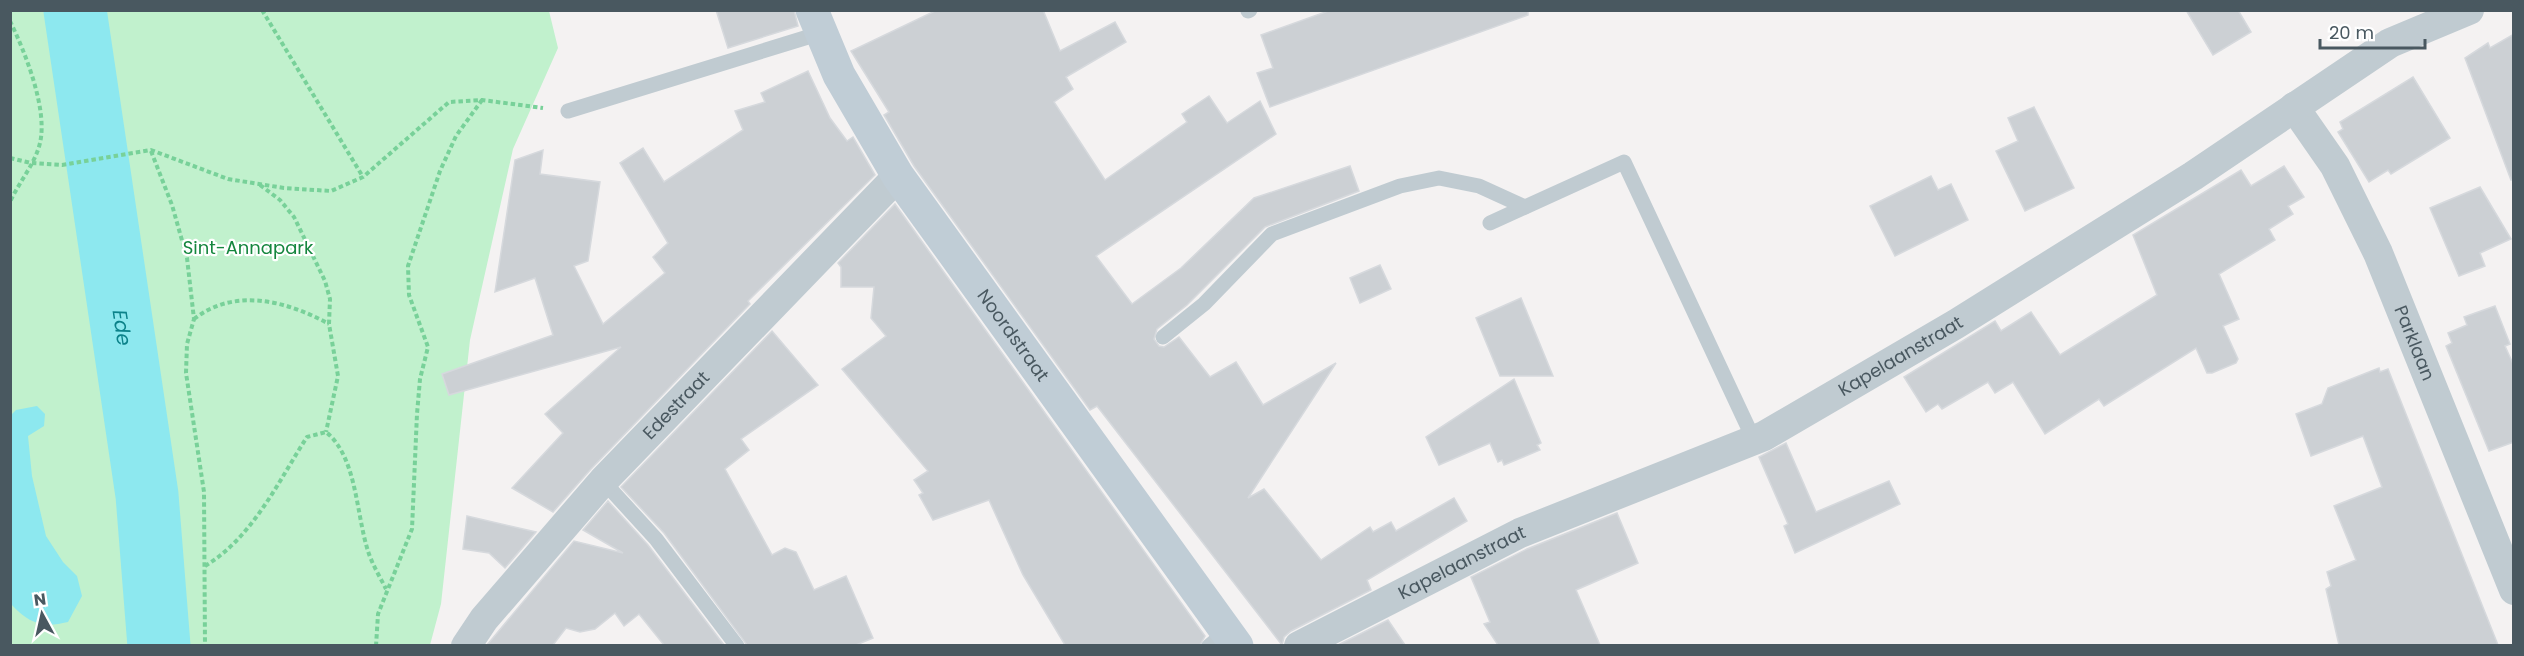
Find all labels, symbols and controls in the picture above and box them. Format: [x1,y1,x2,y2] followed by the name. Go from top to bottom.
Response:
[2320,12,2425,50] scale bar
[2329,20,2374,45] text: 20 m
[183,235,314,260] park label: Sint-Annapark
[972,284,1055,386] street label: Noordstraat
[2388,302,2441,384] street label: Parklaan
[106,308,139,347] water label: Ede
[1834,310,1967,402] street label: Kapelaanstraat
[637,365,715,445] street label: Edestraat
[1394,519,1529,605] street label: Kapelaanstraat
[12,584,72,644] north arrow
[32,587,48,612] text: N

